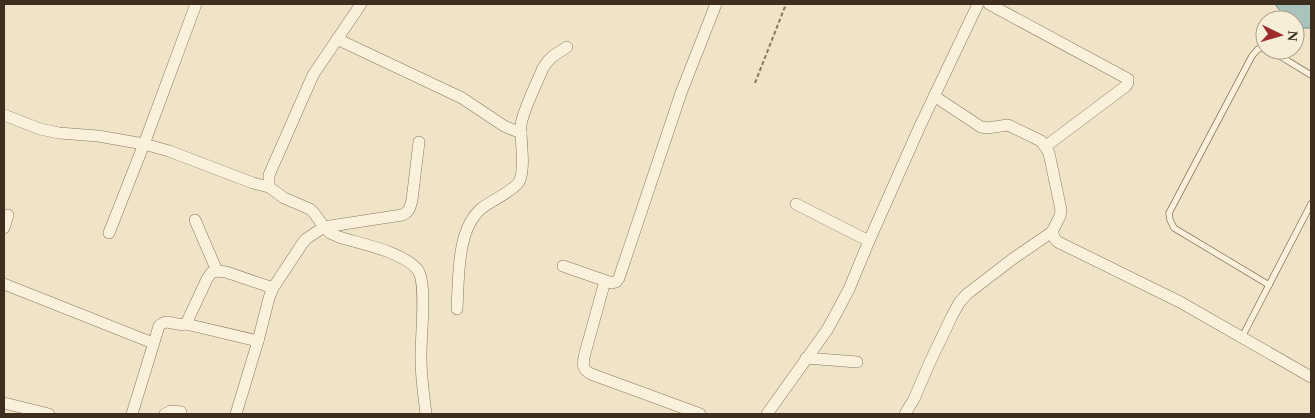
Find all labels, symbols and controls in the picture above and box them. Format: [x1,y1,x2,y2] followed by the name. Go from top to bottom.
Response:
[1255,10,1305,60] north arrow
[1281,29,1303,43] text: N

